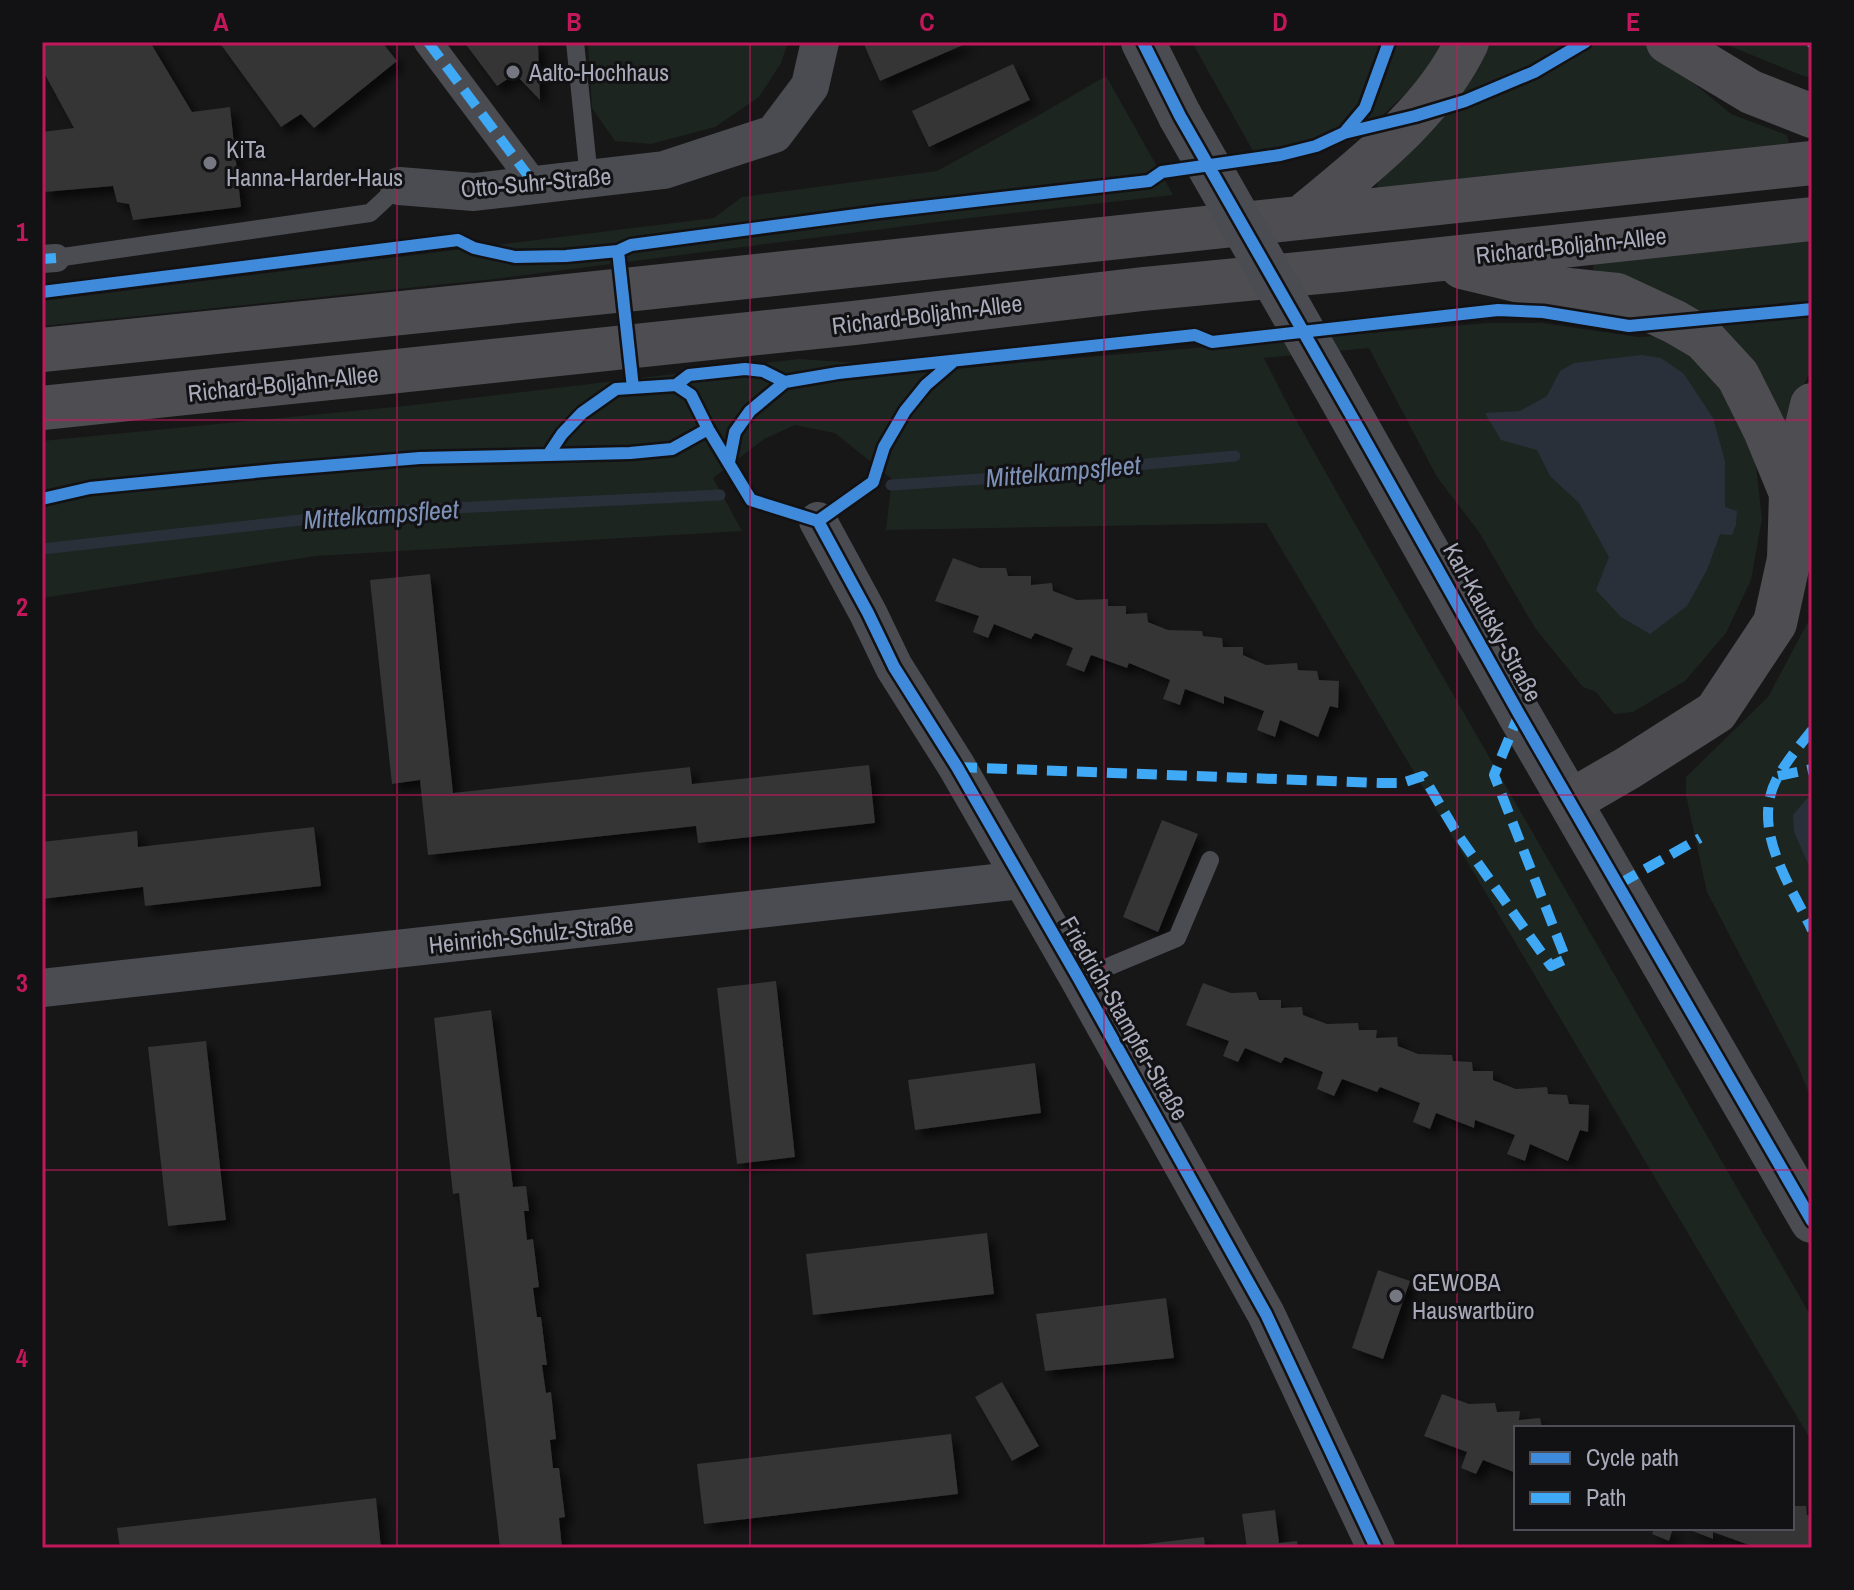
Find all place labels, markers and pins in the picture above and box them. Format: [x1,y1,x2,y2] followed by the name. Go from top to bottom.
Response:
[528,56,669,88] place label: Aalto-Hochhaus
[504,63,522,81] marker: Aalto-Hochhaus
[226,133,403,193] place label: KiTa Hanna-Harder-Haus
[201,154,219,172] marker: KiTa Hanna-Harder-Haus
[1412,1266,1535,1326] place label: GEWOBA Hauswartbüro
[1387,1287,1405,1305] marker: GEWOBA Hauswartbüro

